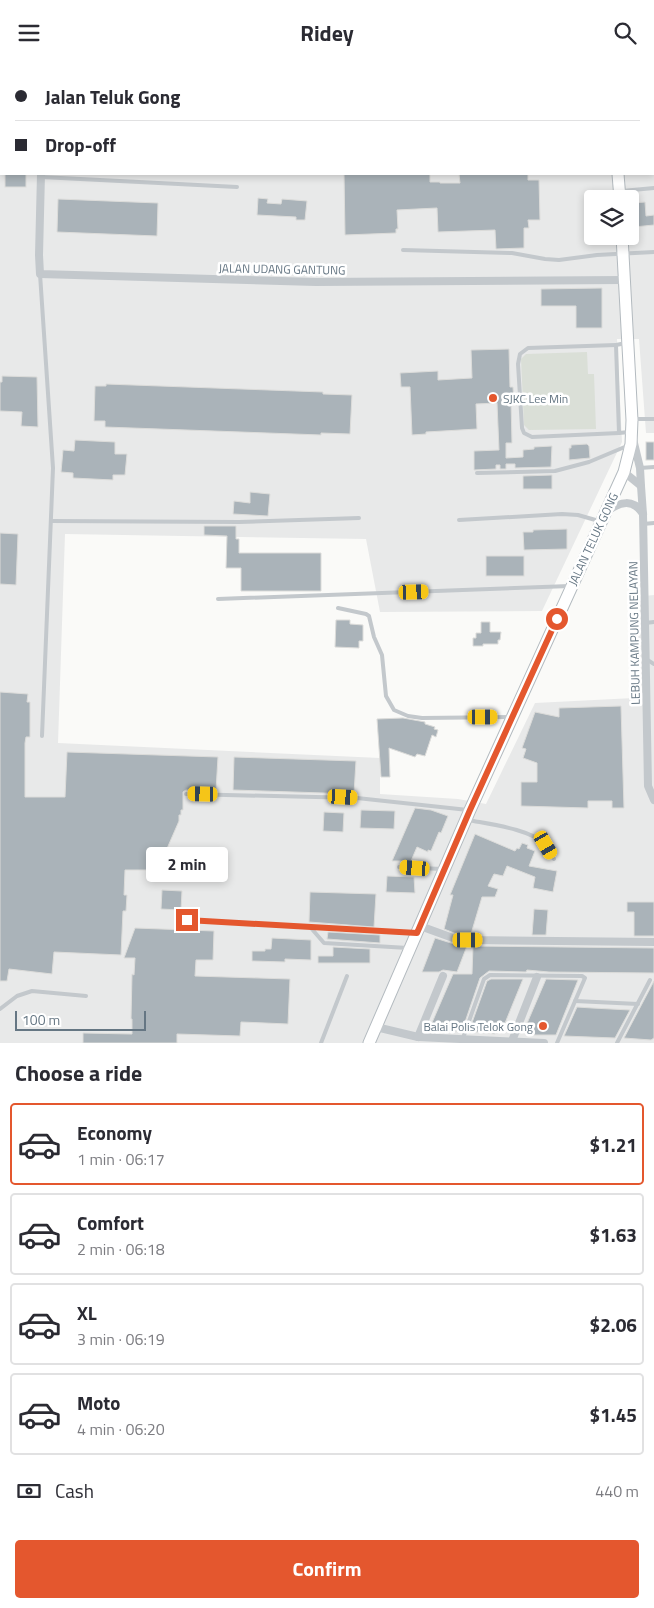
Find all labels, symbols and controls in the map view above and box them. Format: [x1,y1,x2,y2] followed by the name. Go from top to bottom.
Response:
[300,16,354,50] text: Ridey
[15,19,43,47] icon: menu
[611,19,639,47] icon: search
[45,82,180,111] text: Jalan Teluk Gong
[45,130,116,159] text: Drop-off
[584,190,639,245] map controls
[584,190,639,245] button: layers
[218,258,346,280] street label: JALAN UDANG GANTUNG
[503,389,568,408] place label: SJKC Lee Min
[487,392,499,404] marker: SJKC Lee Min
[563,489,623,589] street label: JALAN TELUK GONG
[623,561,645,705] street label: LEBUH KAMPUNG NELAYAN
[398,584,429,600] car
[546,608,568,630] route start
[468,710,498,725] car
[187,786,218,802] car
[327,789,358,805] car
[532,828,559,862] car
[146,847,228,883] callout: 2 min
[168,852,206,876] text: 2 min
[399,859,430,877] car
[176,909,198,931] route end
[453,933,483,948] car
[15,1008,146,1031] scale bar
[22,1009,60,1030] text: 100 m
[423,1017,533,1036] place label: Balai Polis Telok Gong
[537,1020,549,1032] marker: Balai Polis Telok Gong
[15,1056,142,1090] text: Choose a ride
[77,1118,152,1147] text: Economy
[17,1122,62,1167] icon: car
[590,1130,637,1159] text: $1.21
[77,1147,165,1171] text: 1 min · 06:17
[77,1208,144,1237] text: Comfort
[17,1212,62,1257] icon: car
[590,1220,637,1249] text: $1.63
[77,1237,165,1261] text: 2 min · 06:18
[77,1298,97,1327] text: XL
[17,1302,62,1347] icon: car
[590,1310,637,1339] text: $2.06
[77,1327,165,1351] text: 3 min · 06:19
[77,1388,120,1417] text: Moto
[17,1392,62,1437] icon: car
[590,1400,637,1429] text: $1.45
[77,1417,165,1441] text: 4 min · 06:20
[55,1476,94,1505] text: Cash
[15,1477,43,1505] icon: cash
[595,1479,639,1503] text: 440 m
[15,1540,639,1598] button: Confirm

